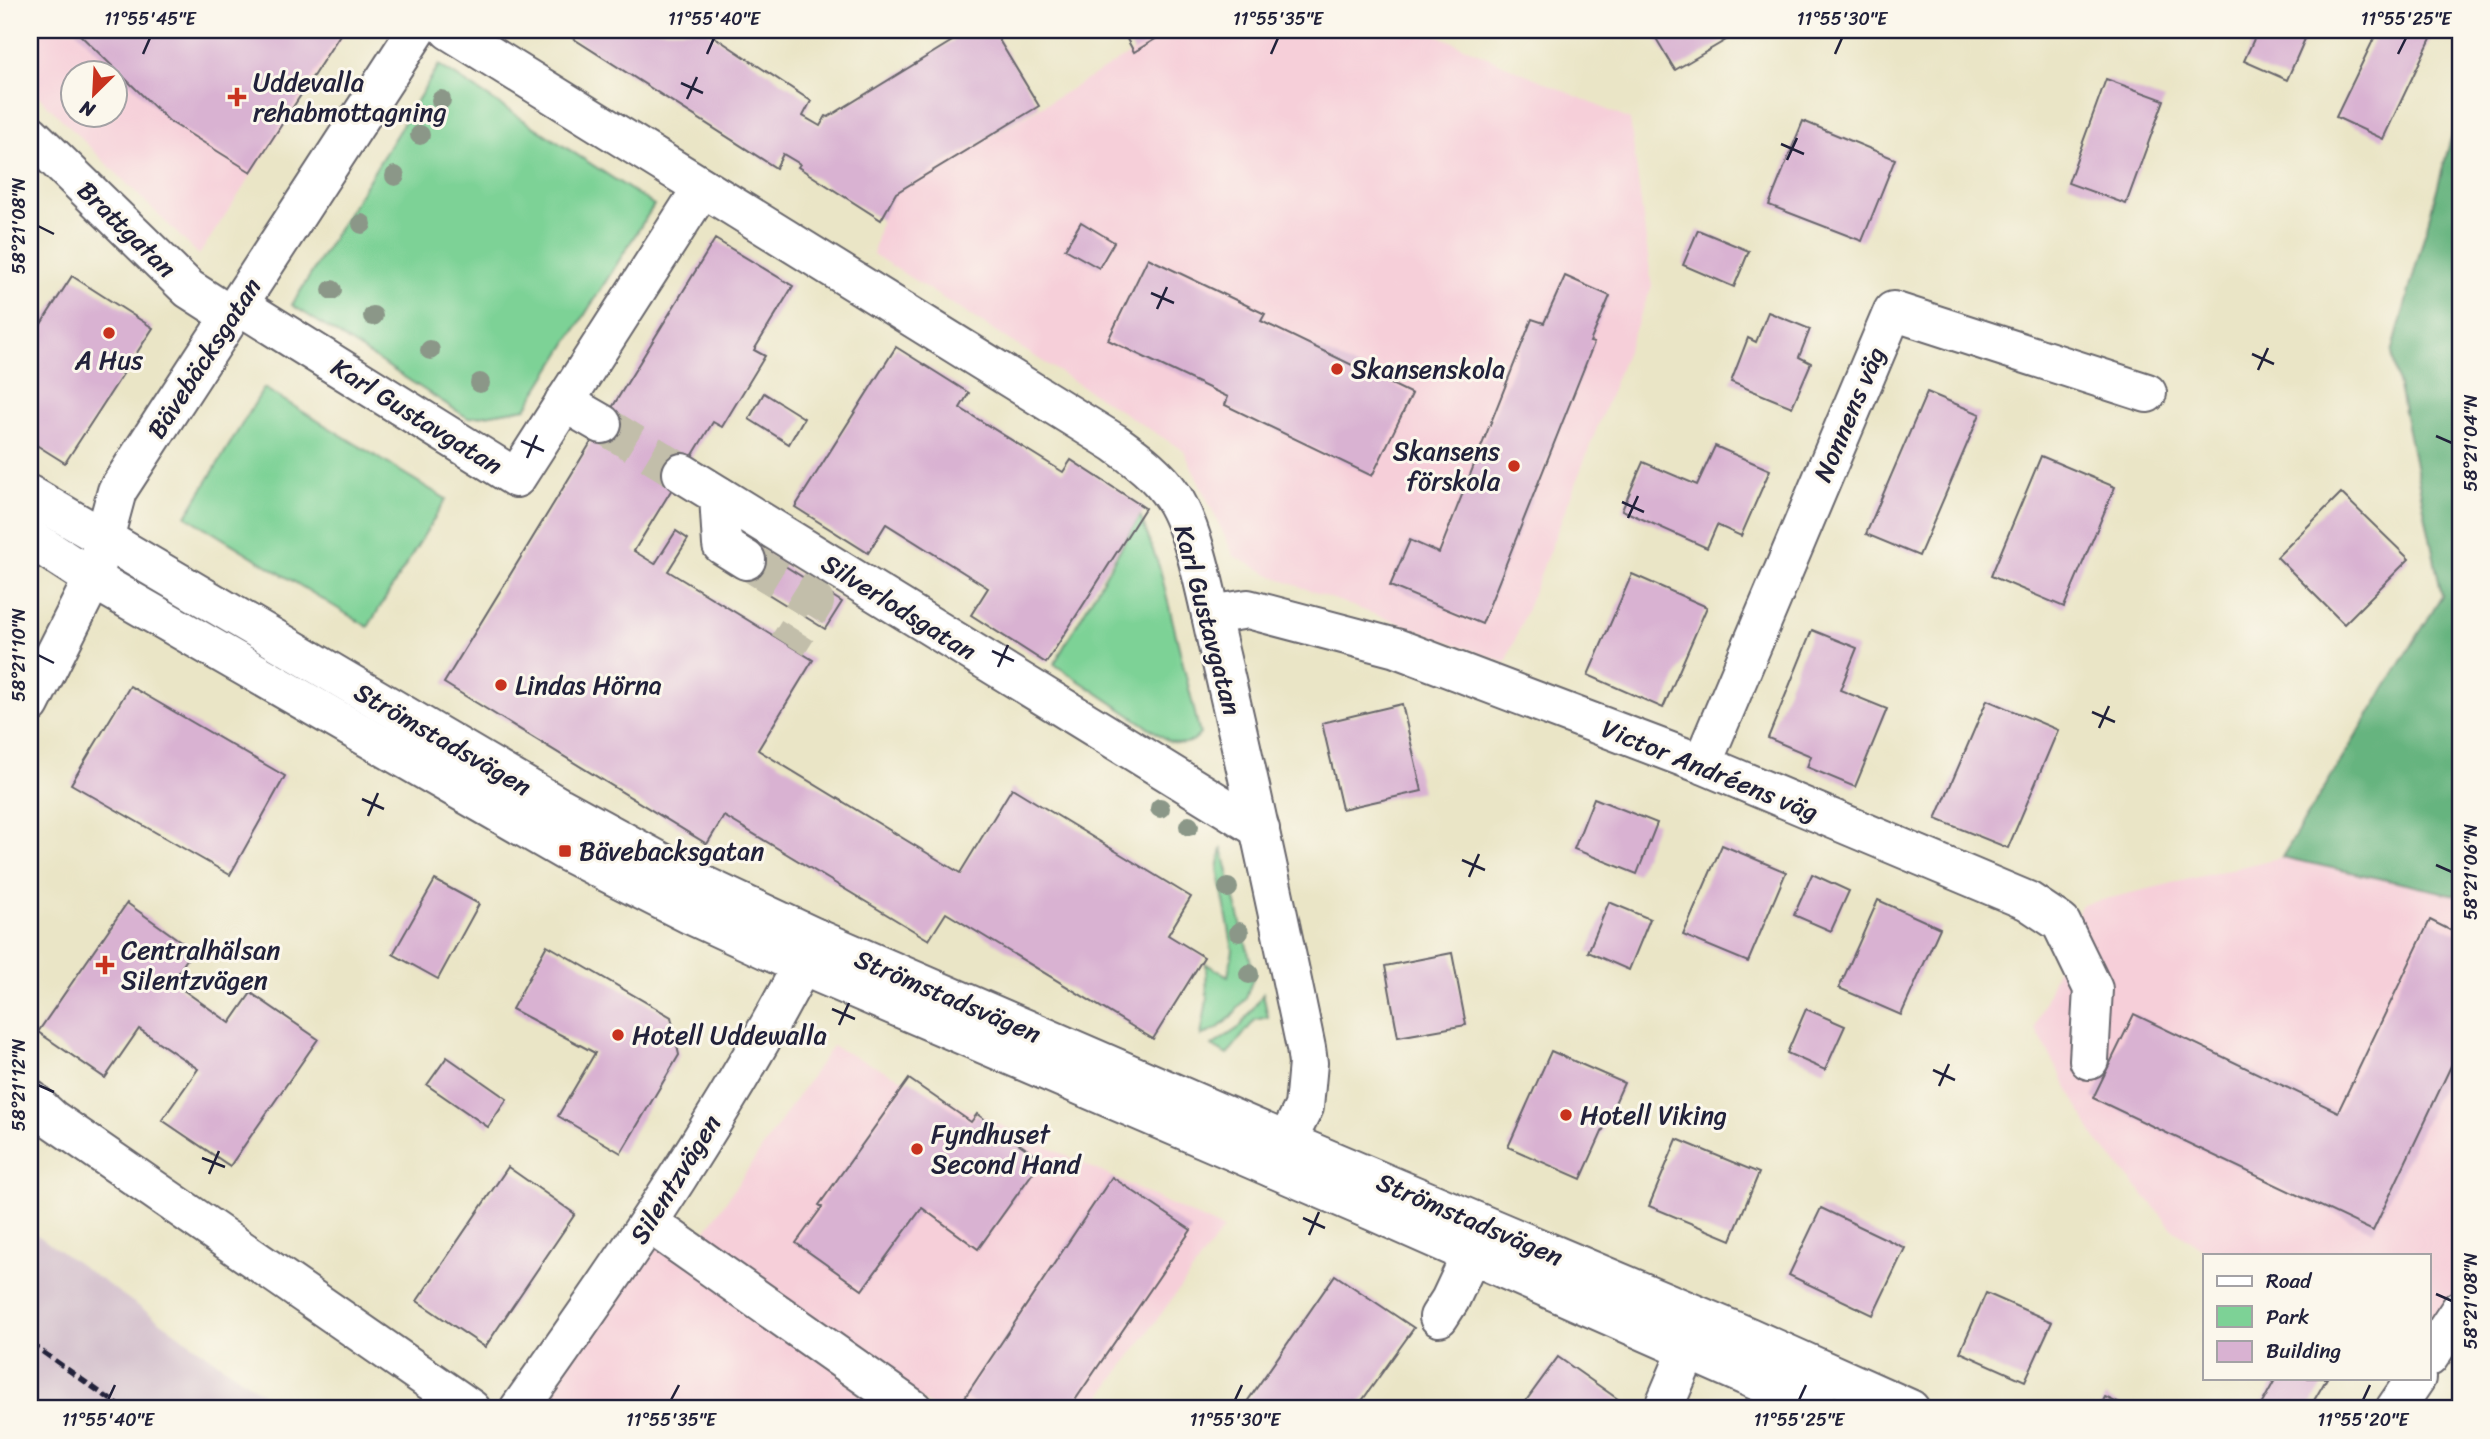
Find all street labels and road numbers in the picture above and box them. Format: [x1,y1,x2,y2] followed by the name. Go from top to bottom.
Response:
[66,169,188,289] street label: Brattgatan
[134,268,274,448] street label: Bävebäcksgatan
[1800,339,1898,489] street label: Nonnens väg
[322,345,512,487] street label: Karl Gustavgatan
[1160,520,1256,720] street label: Karl Gustavgatan
[812,541,986,673] street label: Silverlodsgatan
[345,669,541,809] street label: Strömstadsvägen
[1594,705,1826,835] street label: Victor Andréens väg
[847,936,1049,1056] street label: Strömstadsvägen
[617,1105,733,1253] street label: Silentzvägen
[1369,1159,1571,1279] street label: Strömstadsvägen

